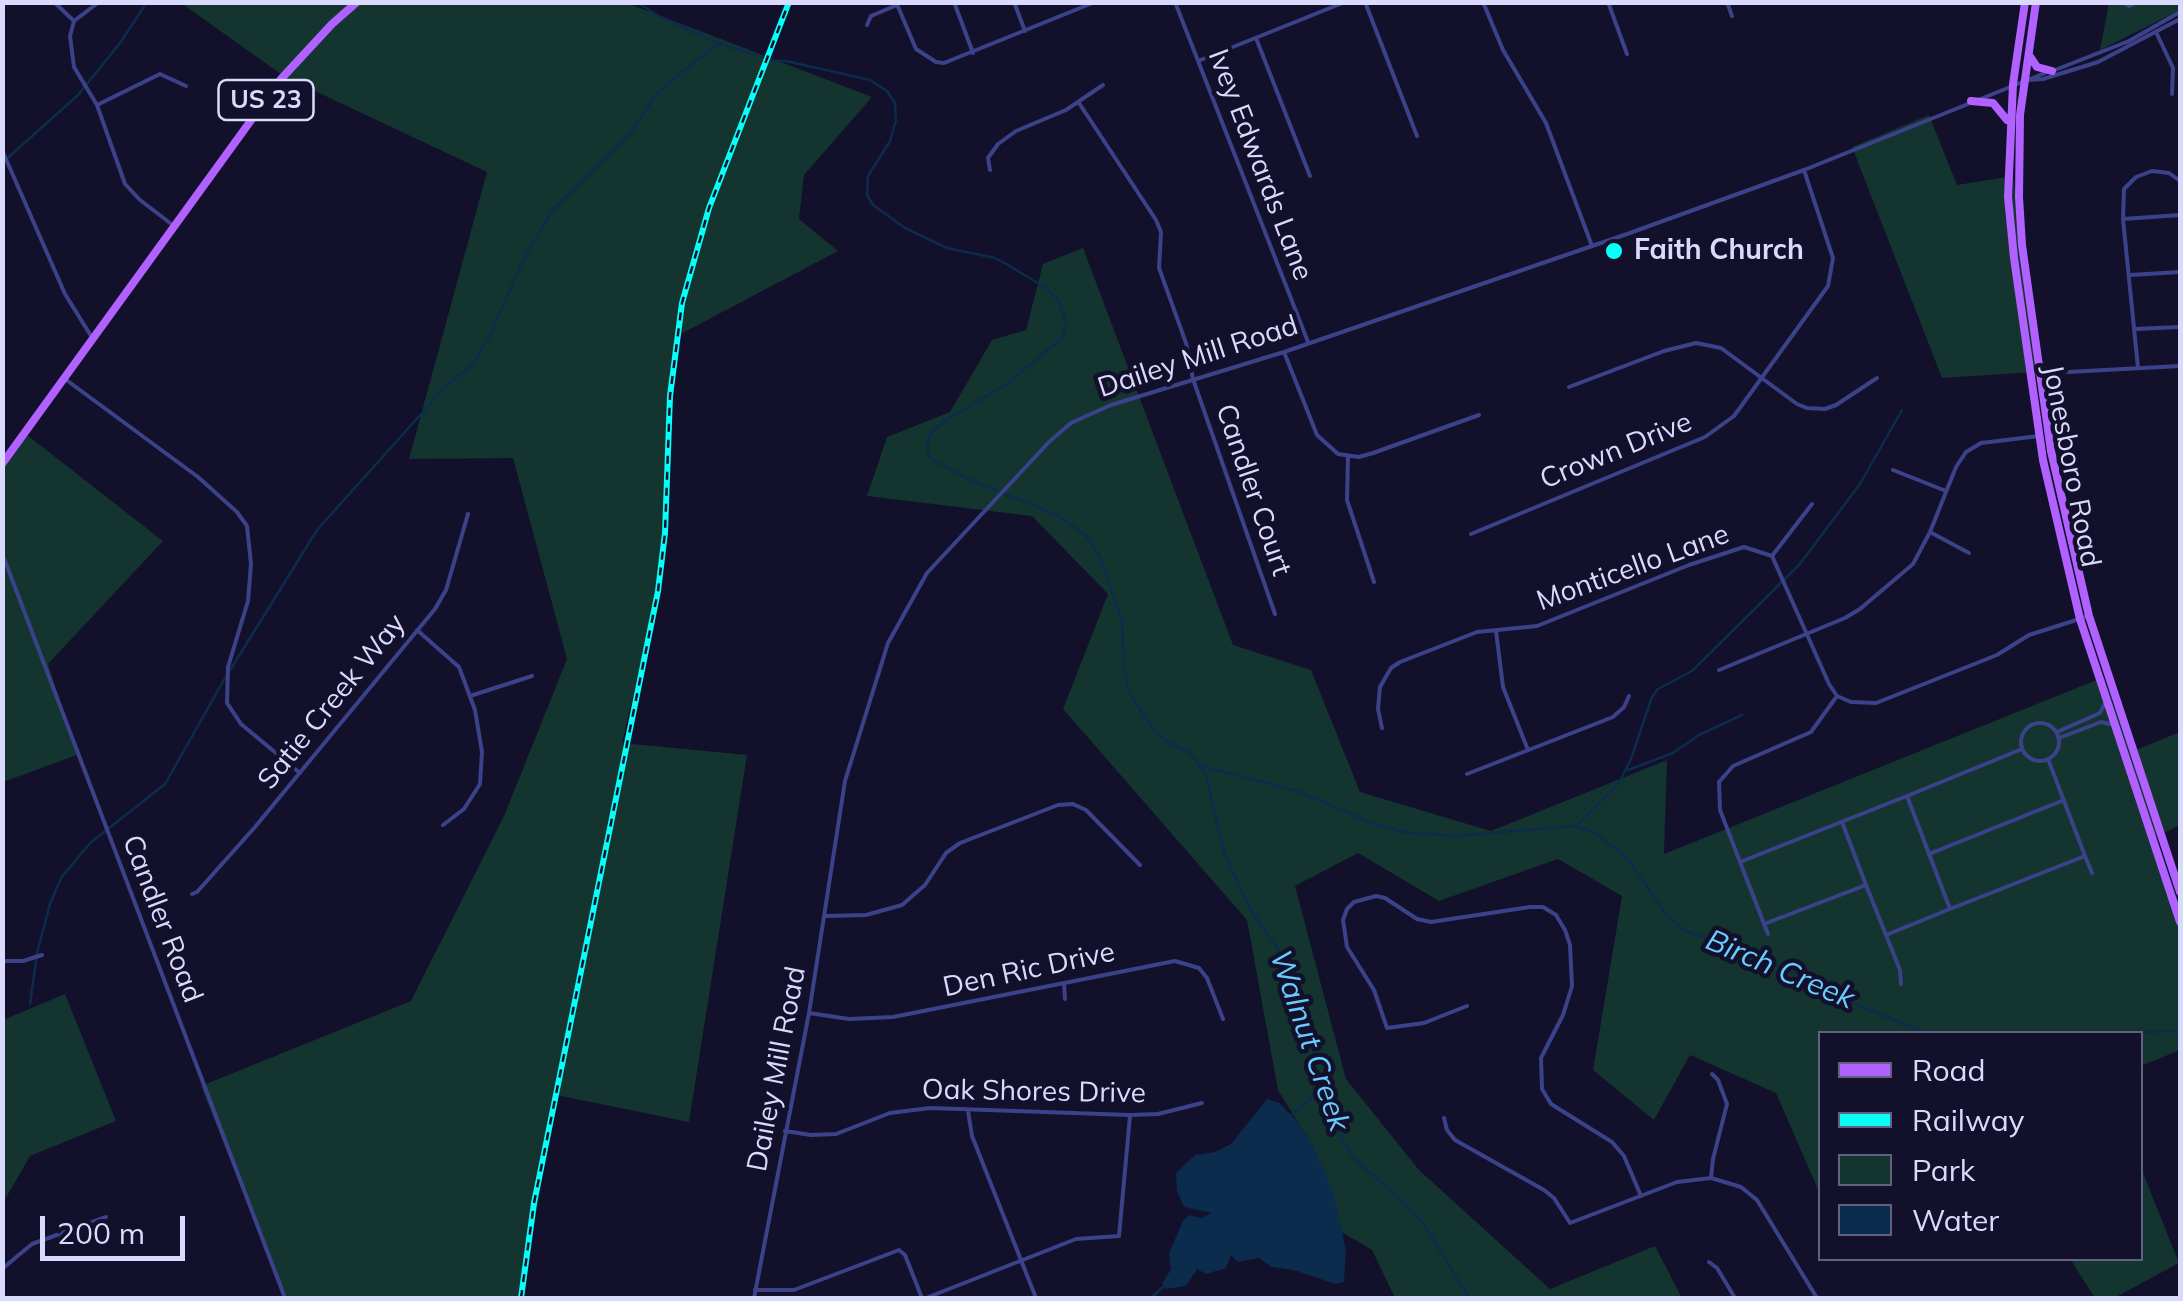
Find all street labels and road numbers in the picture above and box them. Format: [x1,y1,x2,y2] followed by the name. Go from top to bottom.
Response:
[1200,45,1320,285] street label: Ivey Edwards Lane
[218,80,314,120] road number: US 23
[1094,309,1302,405] street label: Dailey Mill Road
[2035,362,2107,570] street label: Jonesboro Road
[1208,400,1298,580] street label: Candler Court
[1535,405,1697,497] street label: Crown Drive
[1532,518,1734,618] street label: Monticello Lane
[251,608,413,796] street label: Satie Creek Way
[115,830,209,1008] street label: Candler Road
[940,935,1118,1005] street label: Den Ric Drive
[741,964,813,1174] street label: Dailey Mill Road
[922,1073,1146,1111] street label: Oak Shores Drive

